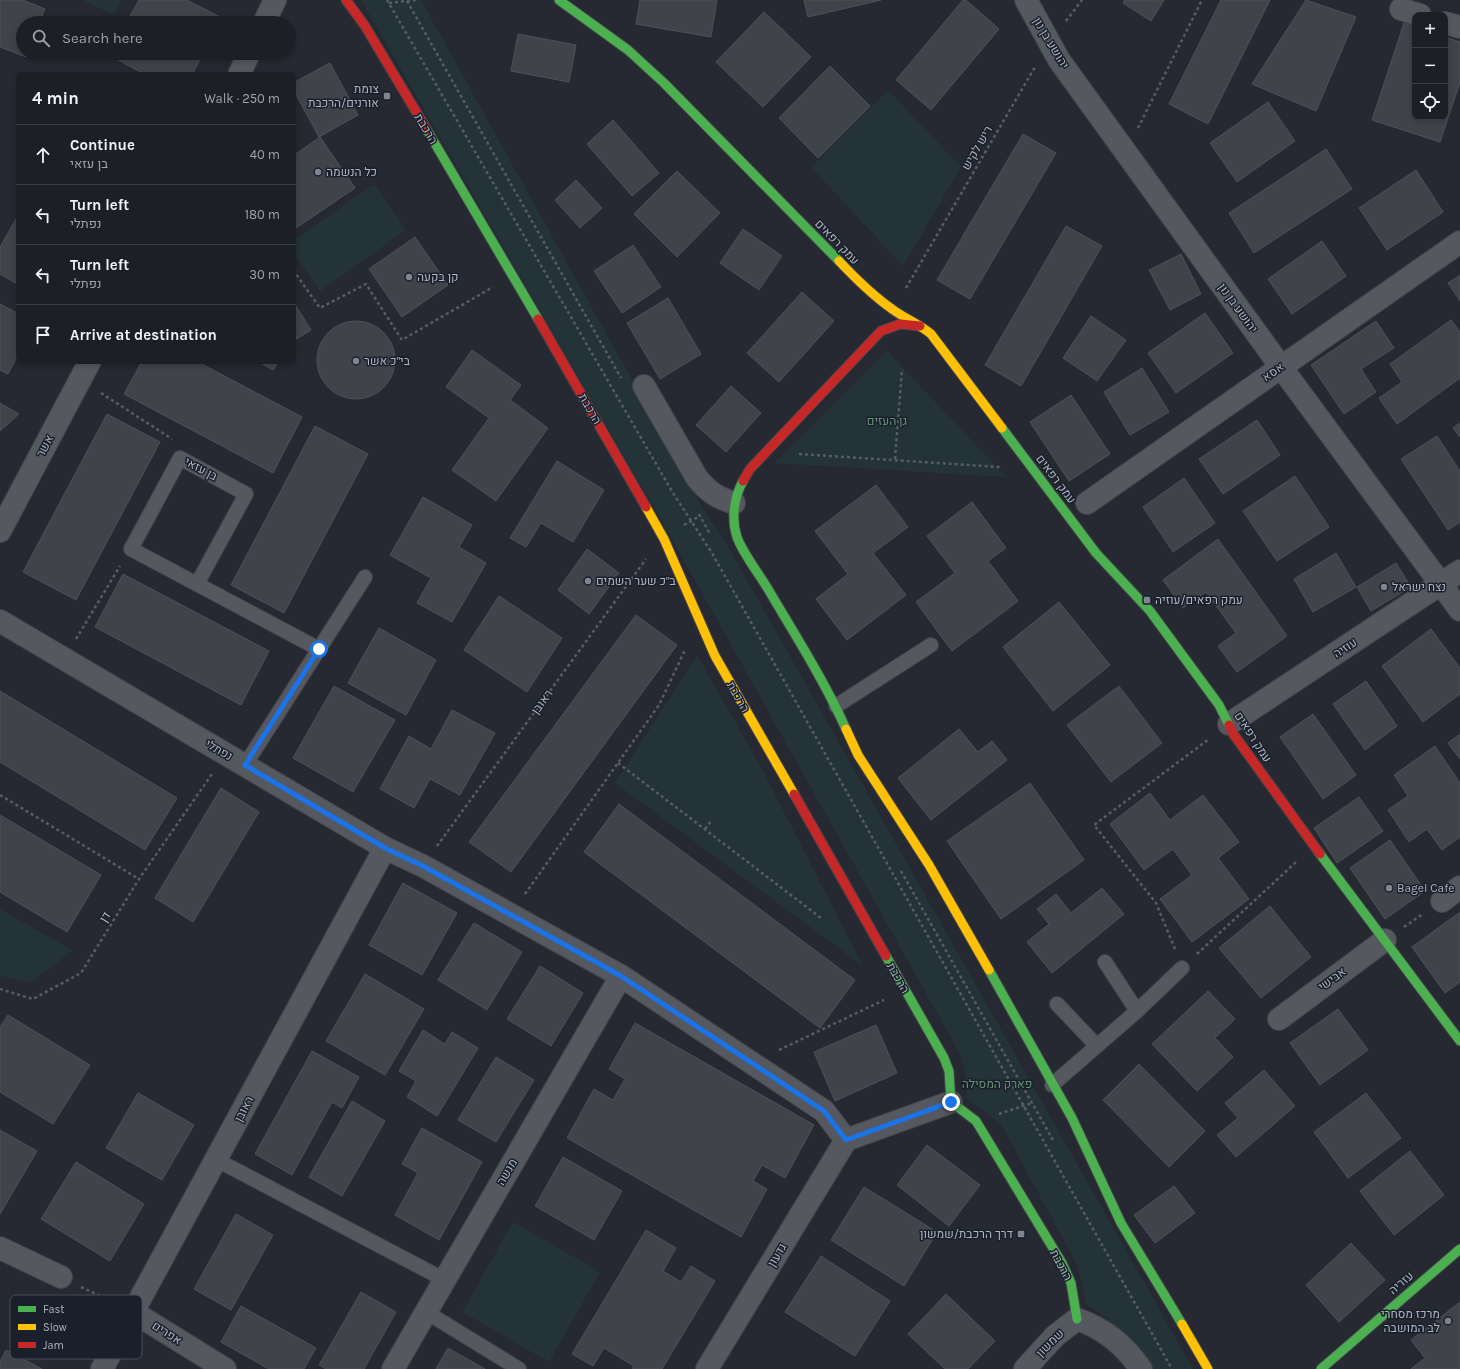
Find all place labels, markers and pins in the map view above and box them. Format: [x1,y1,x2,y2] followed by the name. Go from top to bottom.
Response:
[308,82,379,110] place label: צומת אורנים/הרכבת
[382,91,392,101] marker: צומת אורנים/הרכבת
[326,165,377,179] place label: כל הנשמה
[313,167,323,177] marker: כל הנשמה
[417,270,459,284] place label: קן בקעה
[404,272,414,282] marker: קן בקעה
[364,354,411,368] place label: בי"כ אשר
[351,356,361,366] marker: בי"כ אשר
[596,574,677,588] place label: ב"כ שער השמים
[583,576,593,586] marker: ב"כ שער השמים
[1392,580,1446,594] place label: נצח ישראל
[1379,582,1389,592] marker: נצח ישראל
[1155,593,1243,607] place label: עמק רפאים/עוזיה
[1142,595,1152,605] marker: עמק רפאים/עוזיה
[1397,881,1454,895] place label: Bagel Cafe
[1384,883,1394,893] marker: Bagel Cafe
[920,1227,1013,1241] place label: דרך הרכבת/שמשון
[1016,1229,1026,1239] marker: דרך הרכבת/שמשון
[1381,1307,1440,1335] place label: מרכז מסחרי לב המושבה
[1443,1316,1453,1326] marker: מרכז מסחרי לב המושבה

